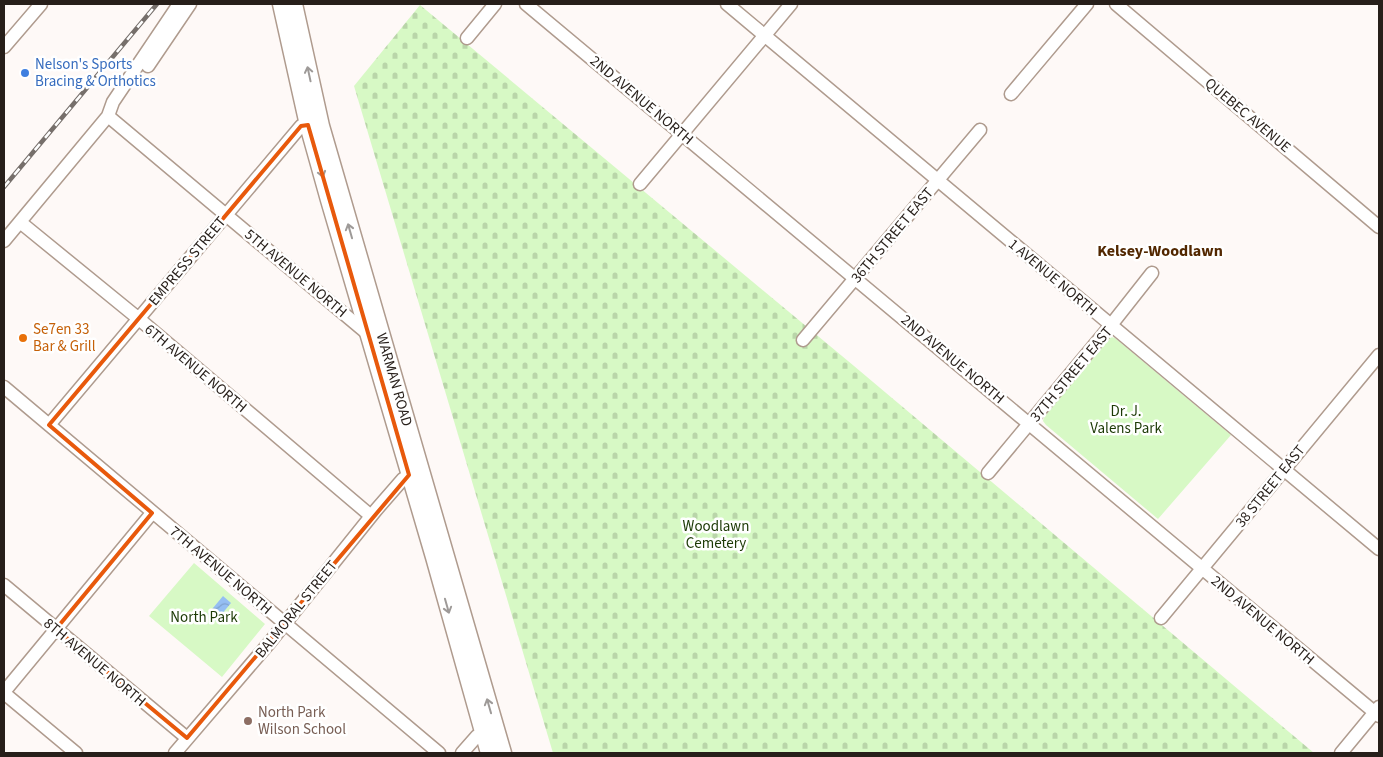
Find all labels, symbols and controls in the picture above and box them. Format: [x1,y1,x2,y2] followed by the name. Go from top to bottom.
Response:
[585,51,698,150] street label: 2ND AVENUE NORTH
[35,54,156,92] place label: Nelson's Sports Bracing & Orthotics
[19,67,31,79] marker: Nelson's Sports Bracing & Orthotics
[304,67,314,83] one-way arrow
[1200,73,1295,158] street label: QUEBEC AVENUE
[316,162,326,178] one-way arrow
[846,183,939,288] street label: 36TH STREET EAST
[144,212,231,310] street label: EMPRESS STREET
[240,224,351,323] street label: 5TH AVENUE NORTH
[345,224,355,240] one-way arrow
[1004,234,1102,321] street label: 1 AVENUE NORTH
[1097,240,1223,262] district label: Kelsey-Woodlawn
[896,310,1009,409] street label: 2ND AVENUE NORTH
[33,319,96,357] place label: Se7en 33 Bar & Grill
[140,319,251,418] street label: 6TH AVENUE NORTH
[1025,322,1118,427] street label: 37TH STREET EAST
[371,331,418,429] street label: WARMAN ROAD
[17,332,29,344] marker: Se7en 33 Bar & Grill
[1090,401,1162,439] park label: Dr. J. Valens Park
[1230,441,1310,532] street label: 38 STREET EAST
[683,516,749,554] park label: Woodlawn Cemetery
[165,521,276,620] street label: 7TH AVENUE NORTH
[250,556,342,663] street label: BALMORAL STREET
[1206,571,1319,670] street label: 2ND AVENUE NORTH
[443,597,453,613] one-way arrow
[170,607,238,628] park label: North Park
[39,613,150,712] street label: 8TH AVENUE NORTH
[484,699,494,715] one-way arrow
[258,702,346,740] place label: North Park Wilson School
[242,715,254,727] marker: North Park Wilson School

